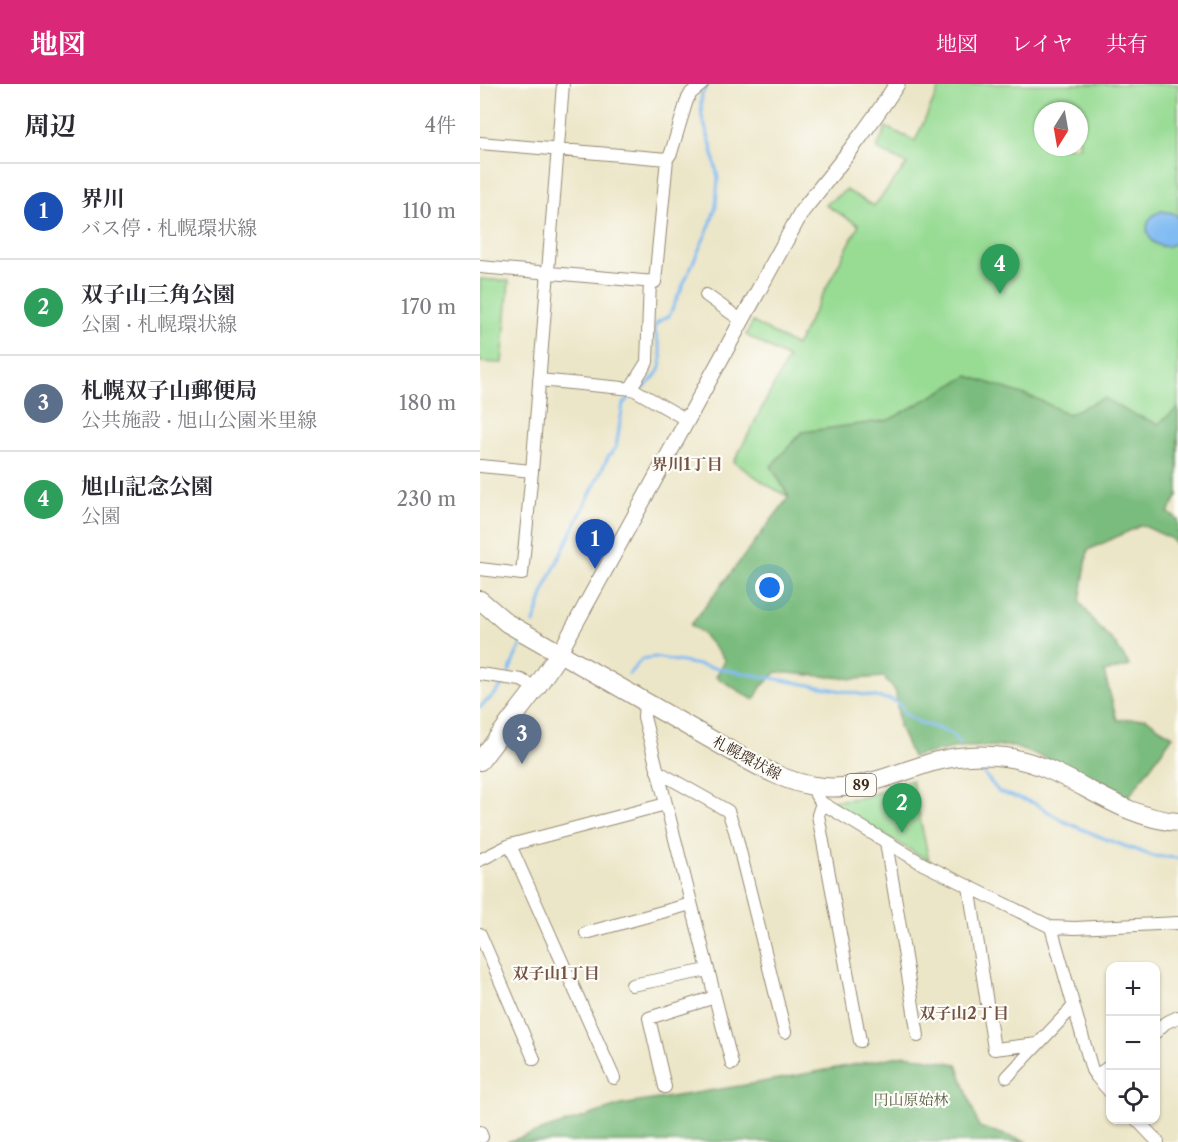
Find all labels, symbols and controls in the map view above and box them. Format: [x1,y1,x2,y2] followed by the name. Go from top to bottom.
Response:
[30,27,86,61] text: 地図
[936,31,978,56] text: 地図
[1011,31,1073,56] text: レイヤ
[1106,31,1148,56] text: 共有
[1034,102,1088,156] north arrow
[24,110,76,142] text: 周辺
[424,113,456,137] text: 4件
[81,185,125,212] text: 界川
[39,199,48,223] text: 1
[403,199,456,223] text: 110 m
[81,216,257,240] text: バス停 · 札幌環状線
[980,244,1020,294] pin: 4
[81,281,235,308] text: 双子山三角公園
[38,295,49,319] text: 2
[401,295,456,319] text: 170 m
[81,312,237,336] text: 公園 · 札幌環状線
[81,377,257,404] text: 札幌双子山郵便局
[38,391,49,415] text: 3
[399,391,456,415] text: 180 m
[81,408,317,432] text: 公共施設 · 旭山公園米里線
[651,454,723,474] district label: 界川1丁目
[81,473,213,500] text: 旭山記念公園
[38,487,49,511] text: 4
[397,487,456,511] text: 230 m
[81,504,121,528] text: 公園
[576,520,614,569] pin: 1
[755,573,784,602] your location
[502,714,542,764] pin: 3
[710,732,785,784] street label: 札幌環状線
[846,774,876,796] road number: 89
[882,784,922,833] pin: 2
[1106,962,1160,1124] map controls
[1106,962,1160,1016] button: +
[512,963,600,983] district label: 双子山1丁目
[919,1003,1009,1023] district label: 双子山2丁目
[1106,1016,1160,1070] button: −
[1106,1070,1160,1124] button: locate
[873,1090,949,1109] park label: 円山原始林

